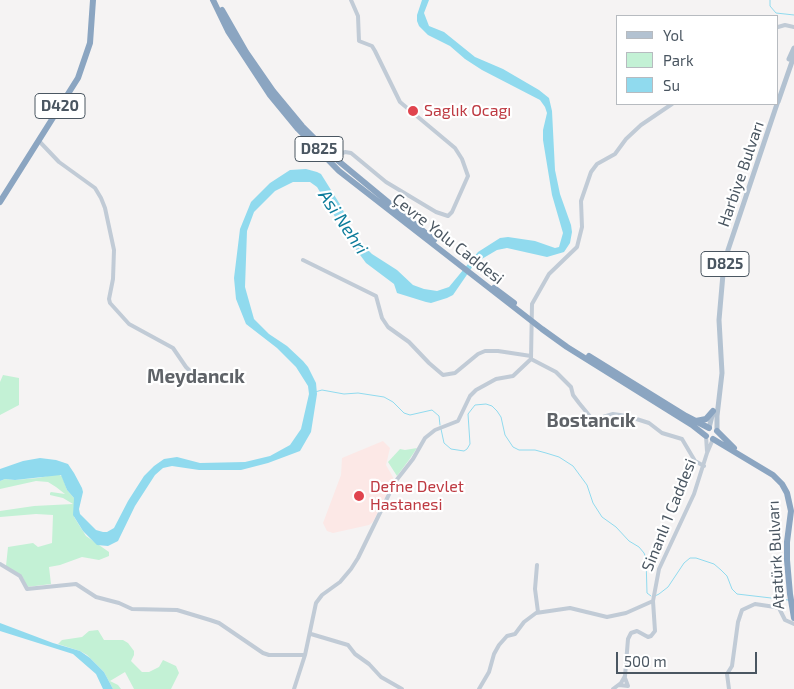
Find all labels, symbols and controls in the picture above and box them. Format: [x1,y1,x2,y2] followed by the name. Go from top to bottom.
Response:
[616,15,779,105] legend
[663,26,684,44] text: Yol
[663,51,694,69] text: Park
[663,76,680,94] text: Su
[35,94,85,118] road number: D420
[424,101,511,121] place label: Saglık Ocagı
[406,104,420,118] marker: Saglık Ocagı
[714,119,768,229] street label: Harbiye Bulvarı
[295,136,343,162] road number: D825
[314,186,372,258] water label: Asi Nehri
[388,190,508,288] street label: Çevre Yolu Caddesi
[701,252,749,276] road number: D825
[147,366,245,388] district label: Meydancık
[546,410,636,432] district label: Bostancık
[638,456,700,574] street label: Sinanlı 1 Caddesi
[370,477,464,515] place label: Defne Devlet Hastanesi
[352,489,366,503] marker: Defne Devlet Hastanesi
[764,500,788,610] street label: Atatürk Bulvarı
[619,642,760,674] scale bar
[624,652,667,670] text: 500 m

